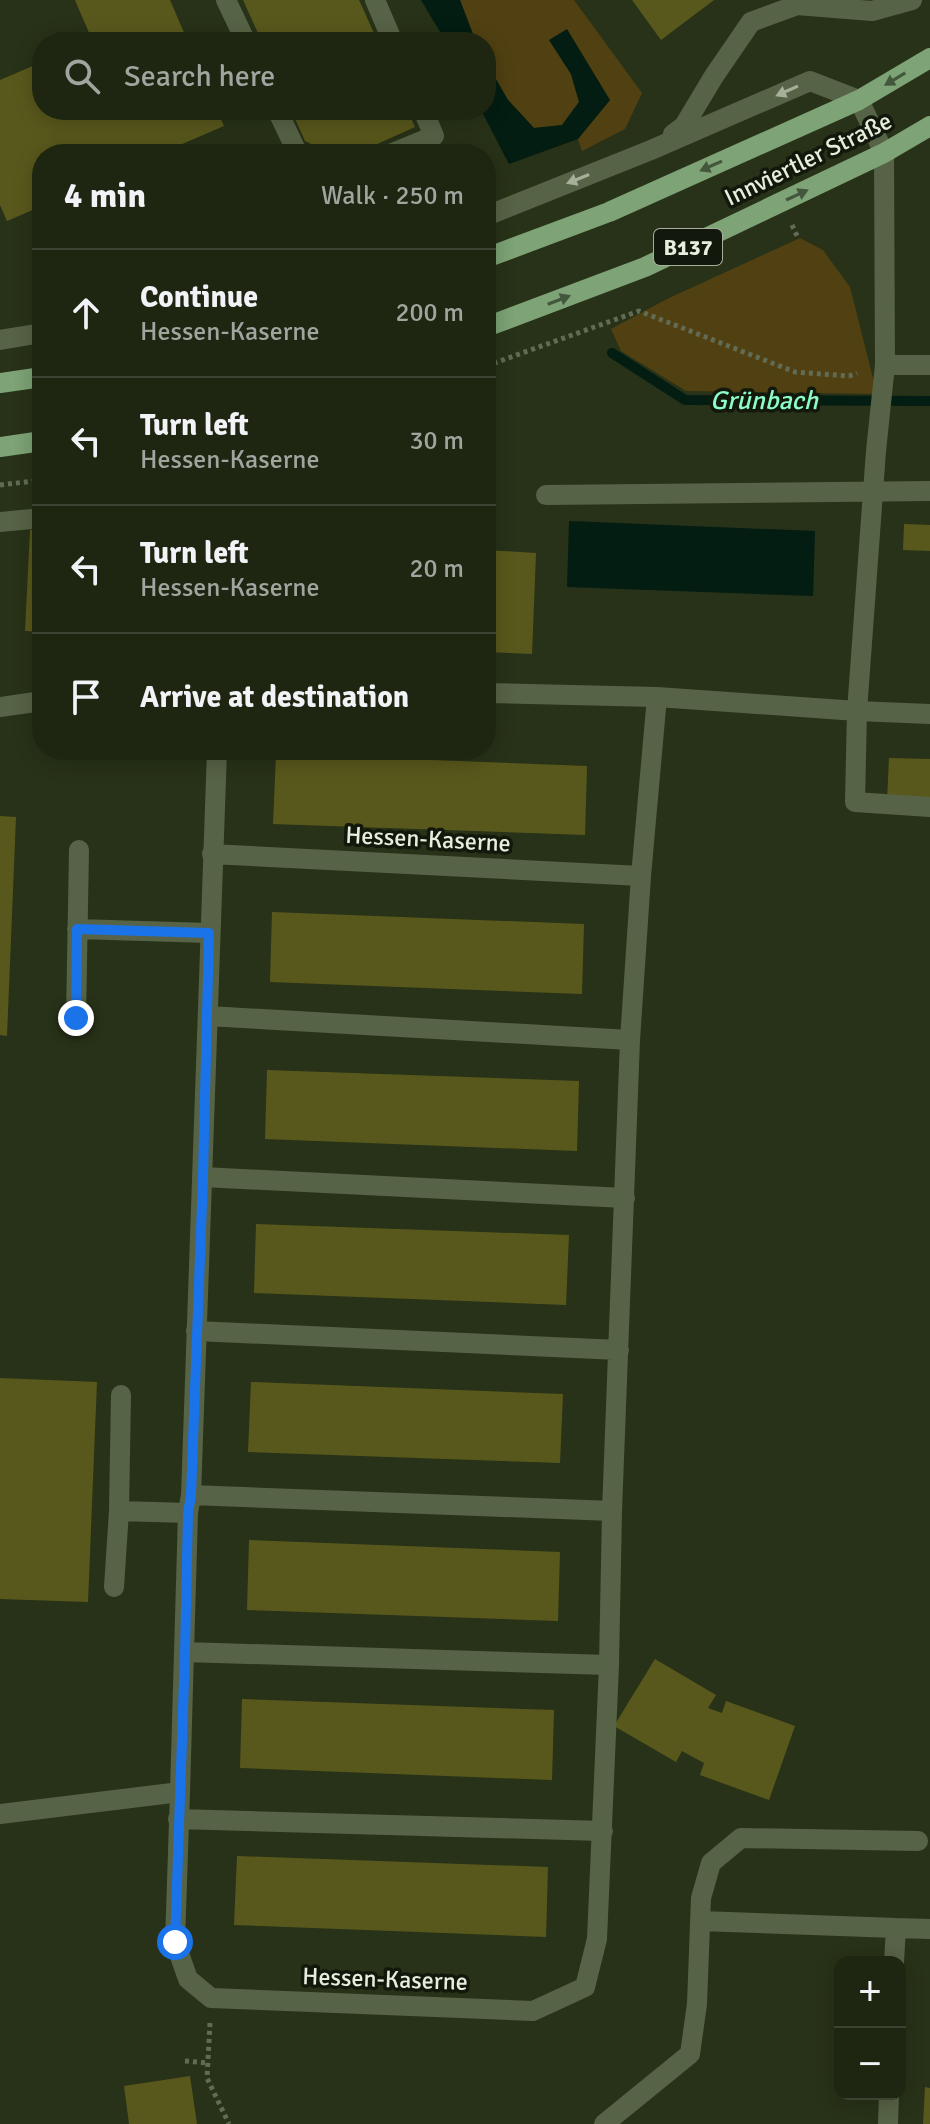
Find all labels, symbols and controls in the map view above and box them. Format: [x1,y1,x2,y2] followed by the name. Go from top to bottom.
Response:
[32,32,496,120] search box
[60,54,104,98] icon: search
[124,58,275,95] text: Search here
[884,72,906,86] one-way arrow
[775,84,799,97] one-way arrow
[719,106,897,212] street label: Innviertler Straße
[699,160,723,173] one-way arrow
[566,173,590,186] one-way arrow
[64,175,146,217] text: 4 min
[321,180,464,212] text: Walk · 250 m
[785,188,808,202] one-way arrow
[654,229,722,265] road number: B137
[140,279,258,316] text: Continue
[64,291,108,335] icon: ahead
[547,293,571,306] one-way arrow
[395,297,464,329] text: 200 m
[140,316,319,348] text: Hessen-Kaserne
[710,385,819,417] water label: Grünbach
[140,407,249,444] text: Turn left
[64,419,108,463] icon: left
[409,425,464,457] text: 30 m
[140,444,319,476] text: Hessen-Kaserne
[140,535,249,572] text: Turn left
[64,547,108,591] icon: left
[409,553,464,585] text: 20 m
[140,572,319,604] text: Hessen-Kaserne
[64,675,108,719] icon: arrive
[140,679,409,716] text: Arrive at destination
[345,820,511,858] street label: Hessen-Kaserne
[58,1000,94,1036] route end
[157,1924,193,1960] route start
[834,1956,906,2100] map controls
[834,1956,906,2028] button: +
[302,1961,468,1997] street label: Hessen-Kaserne
[834,2028,906,2100] button: −

